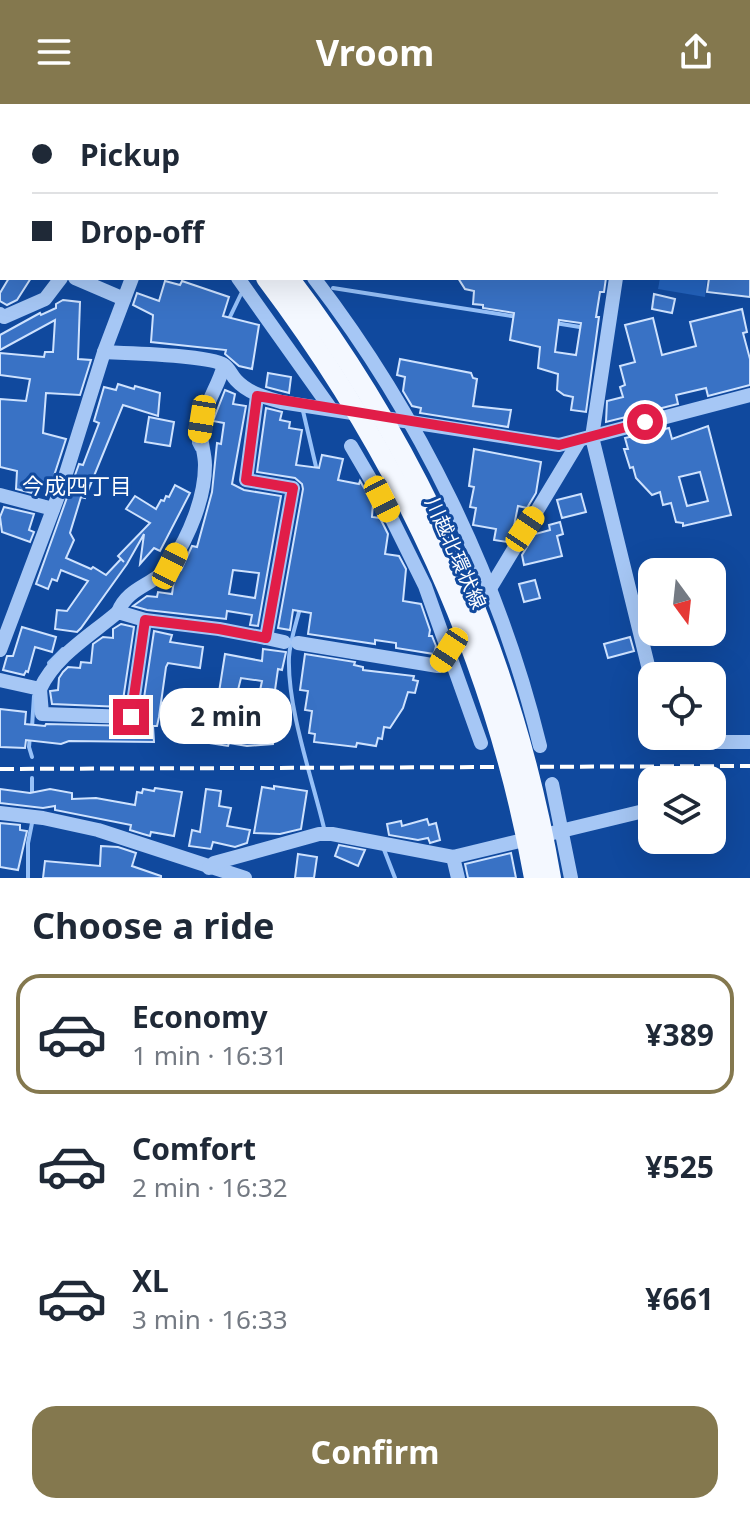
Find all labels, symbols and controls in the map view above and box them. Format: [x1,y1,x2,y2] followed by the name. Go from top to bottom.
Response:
[316,28,434,77] text: Vroom
[32,30,76,74] icon: menu
[674,30,718,74] icon: share
[80,134,180,175] text: Pickup
[80,211,204,252] text: Drop-off
[186,393,218,445] car
[627,404,663,440] route start
[22,470,132,500] district label: 今成四丁目
[360,472,404,526] car
[419,493,493,613] street label: 川越北環状線
[502,502,548,556] car
[148,539,192,593] car
[638,558,726,646] north arrow
[638,558,726,854] map controls
[426,623,472,677] car
[638,662,726,750] button: locate
[159,689,291,745] callout: 2 min
[190,698,262,734] text: 2 min
[113,699,149,735] route end
[638,766,726,854] button: layers
[32,901,274,950] text: Choose a ride
[132,996,268,1037] text: Economy
[36,998,108,1070] icon: car
[645,1014,714,1055] text: ¥389
[132,1037,288,1073] text: 1 min · 16:31
[132,1128,256,1169] text: Comfort
[36,1130,108,1202] icon: car
[645,1146,714,1187] text: ¥525
[132,1169,288,1205] text: 2 min · 16:32
[132,1260,169,1301] text: XL
[36,1262,108,1334] icon: car
[645,1278,714,1319] text: ¥661
[132,1301,288,1337] text: 3 min · 16:33
[32,1406,718,1498] button: Confirm

